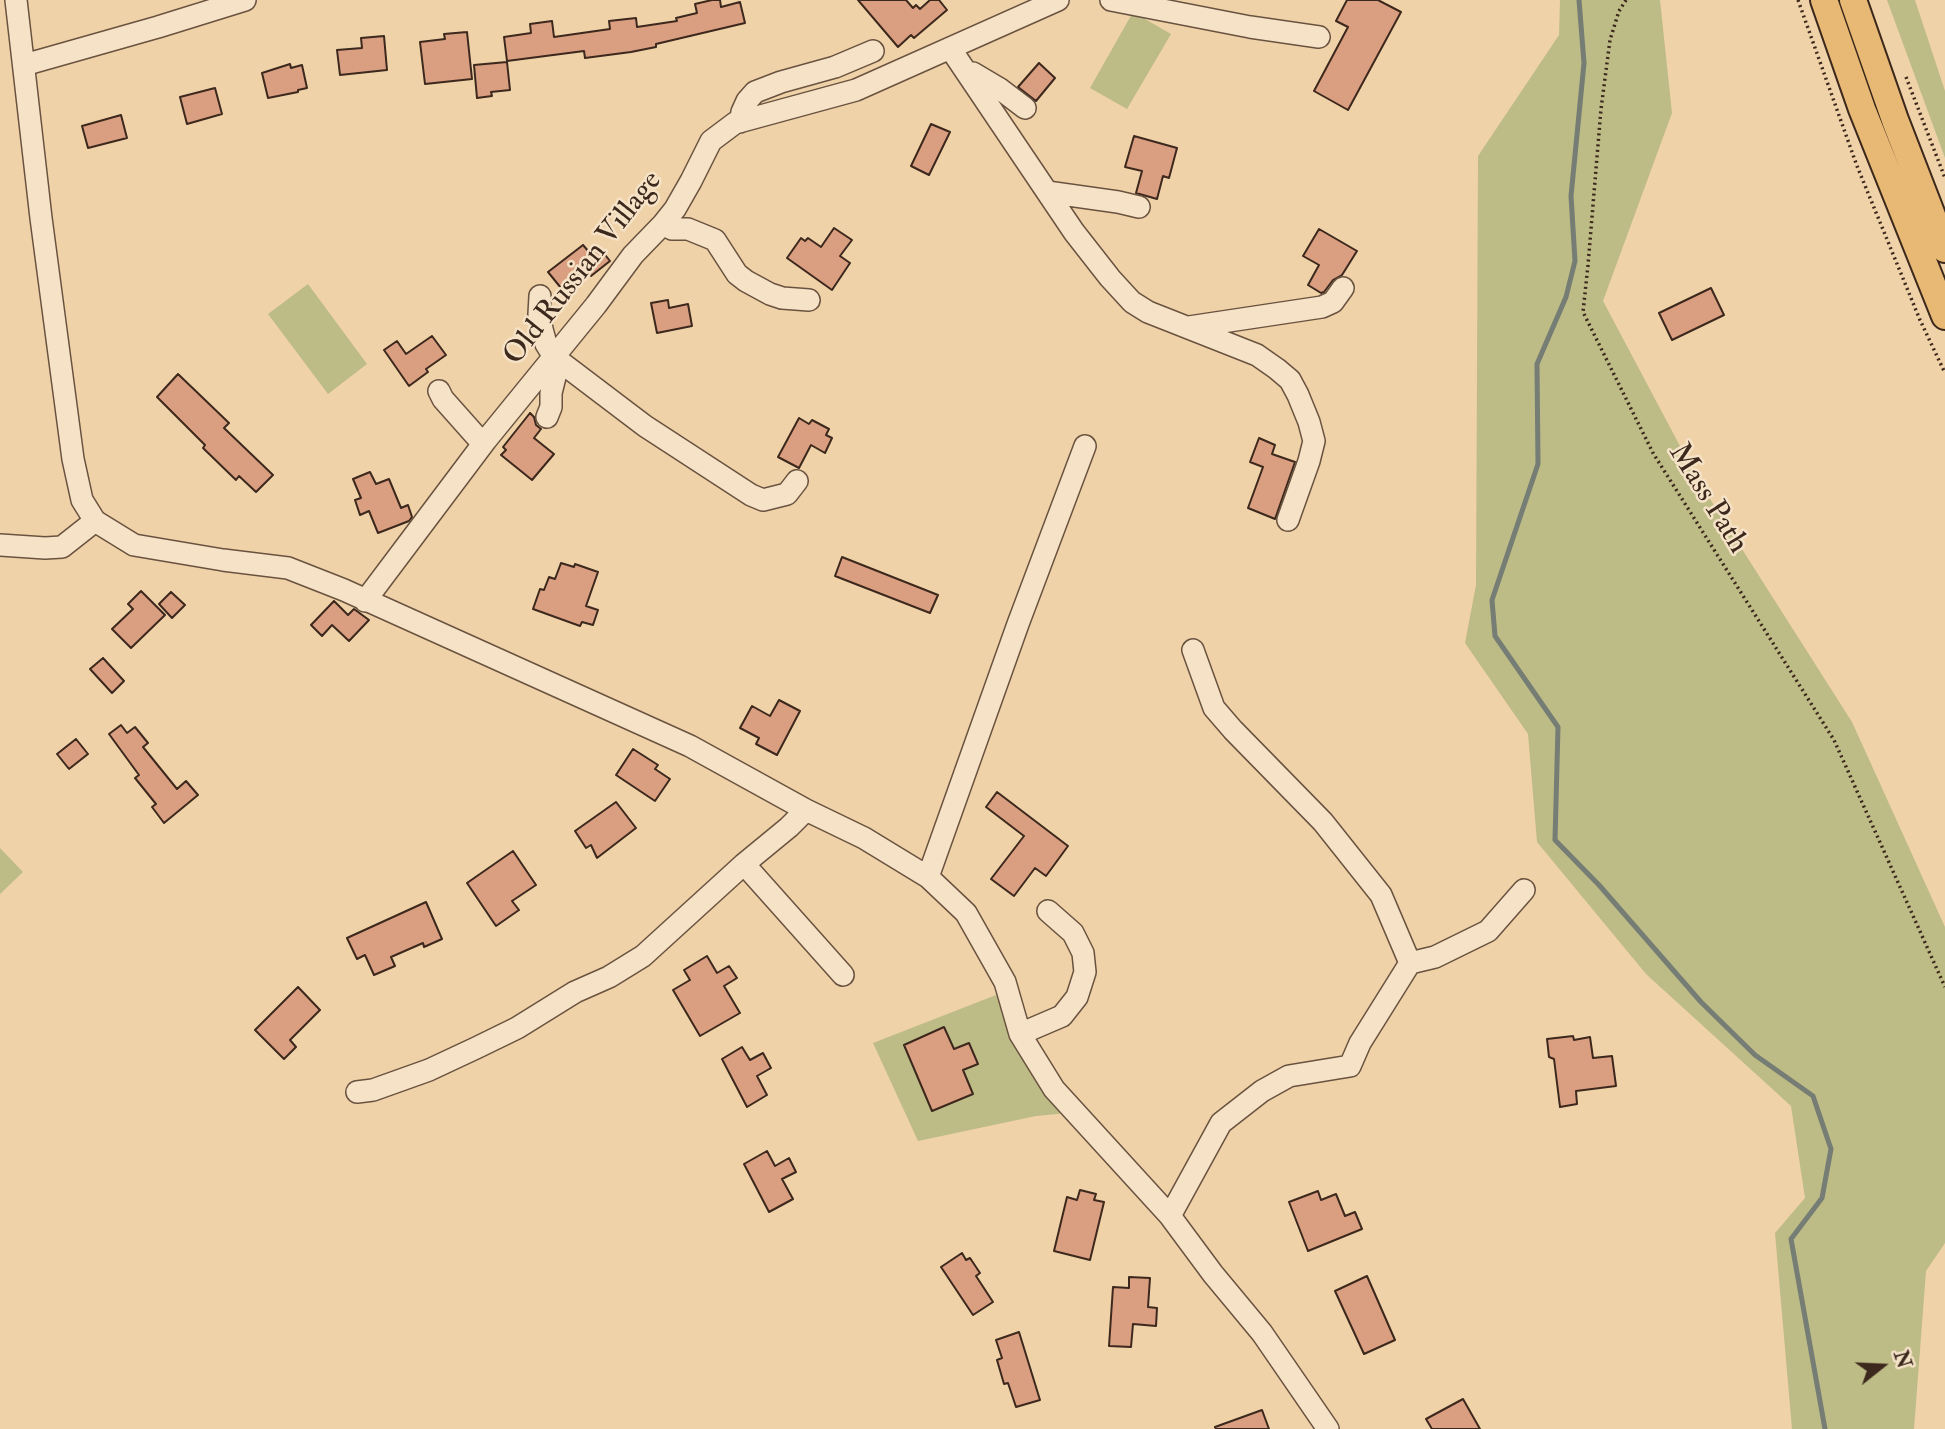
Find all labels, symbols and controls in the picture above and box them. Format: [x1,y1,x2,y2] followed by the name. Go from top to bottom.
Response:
[497,165,671,373] street label: Old Russian Village
[1659,437,1755,561] street label: Mass Path
[1847,1331,1917,1401] north arrow
[1888,1348,1916,1371] text: N

